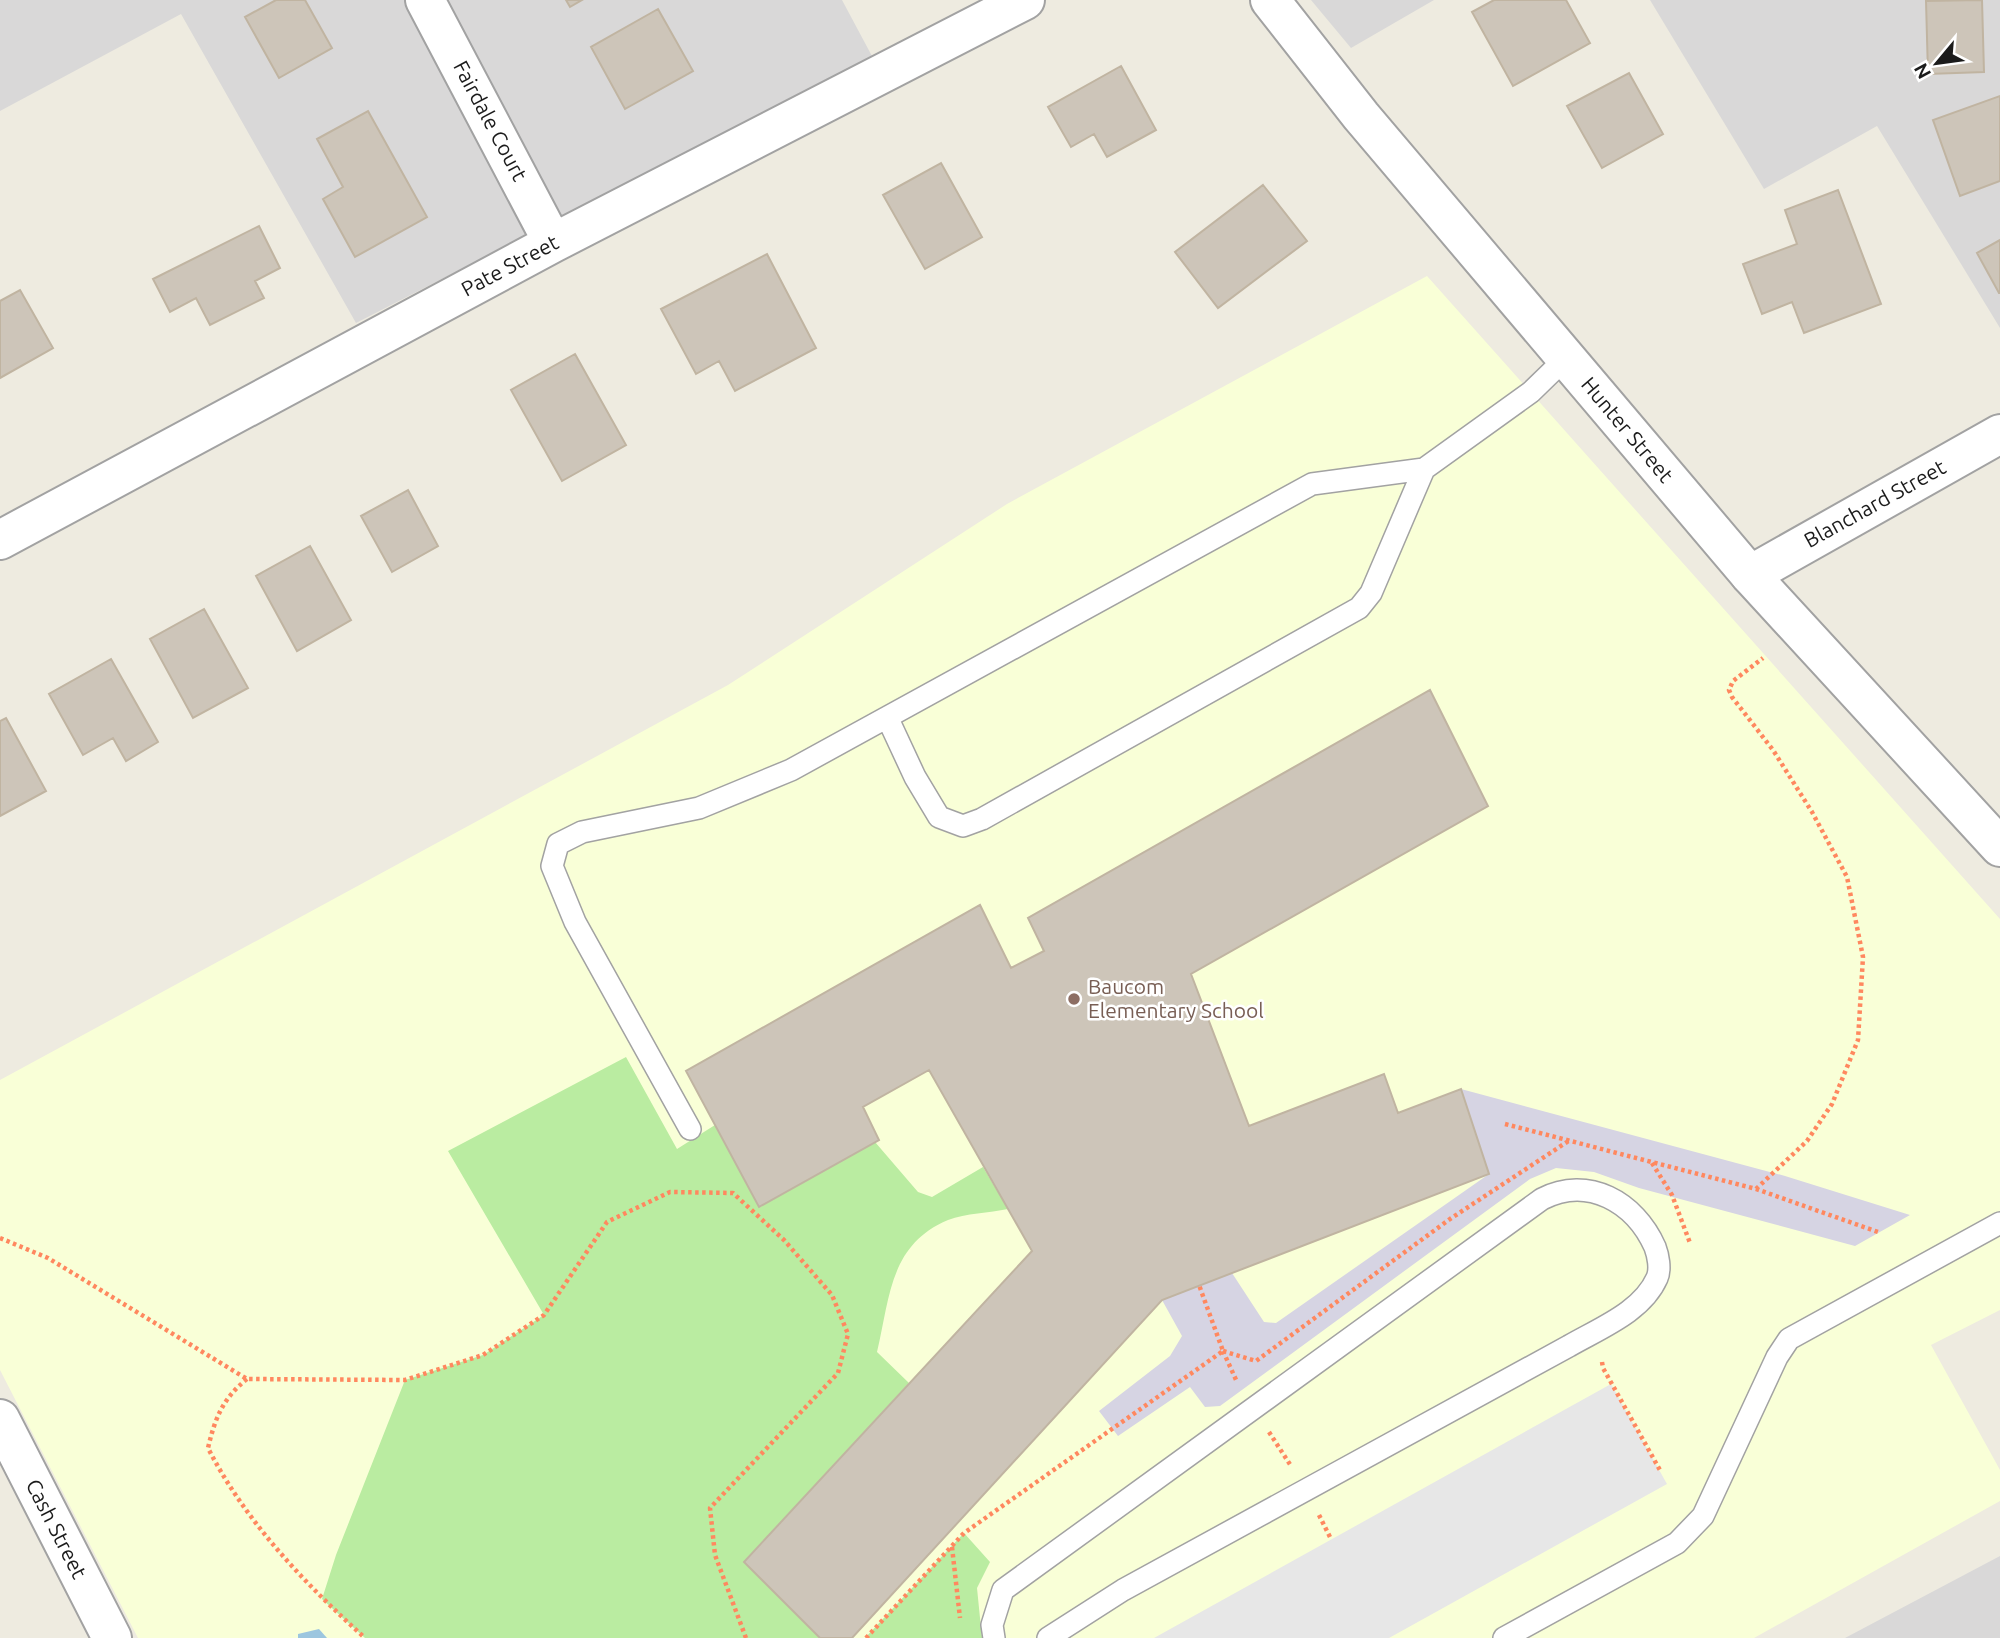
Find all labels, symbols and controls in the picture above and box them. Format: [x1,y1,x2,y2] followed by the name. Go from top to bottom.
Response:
[1902,28,1972,98] north arrow
[449,56,533,185] street label: Fairdale Court
[1909,60,1935,83] text: N
[457,230,562,301] street label: Pate Street
[1577,372,1679,487] street label: Hunter Street
[1800,454,1949,552] street label: Blanchard Street
[1088,974,1264,1022] place label: Baucom Elementary School
[1066,991,1082,1007] marker: Baucom Elementary School
[22,1475,92,1582] street label: Cash Street

